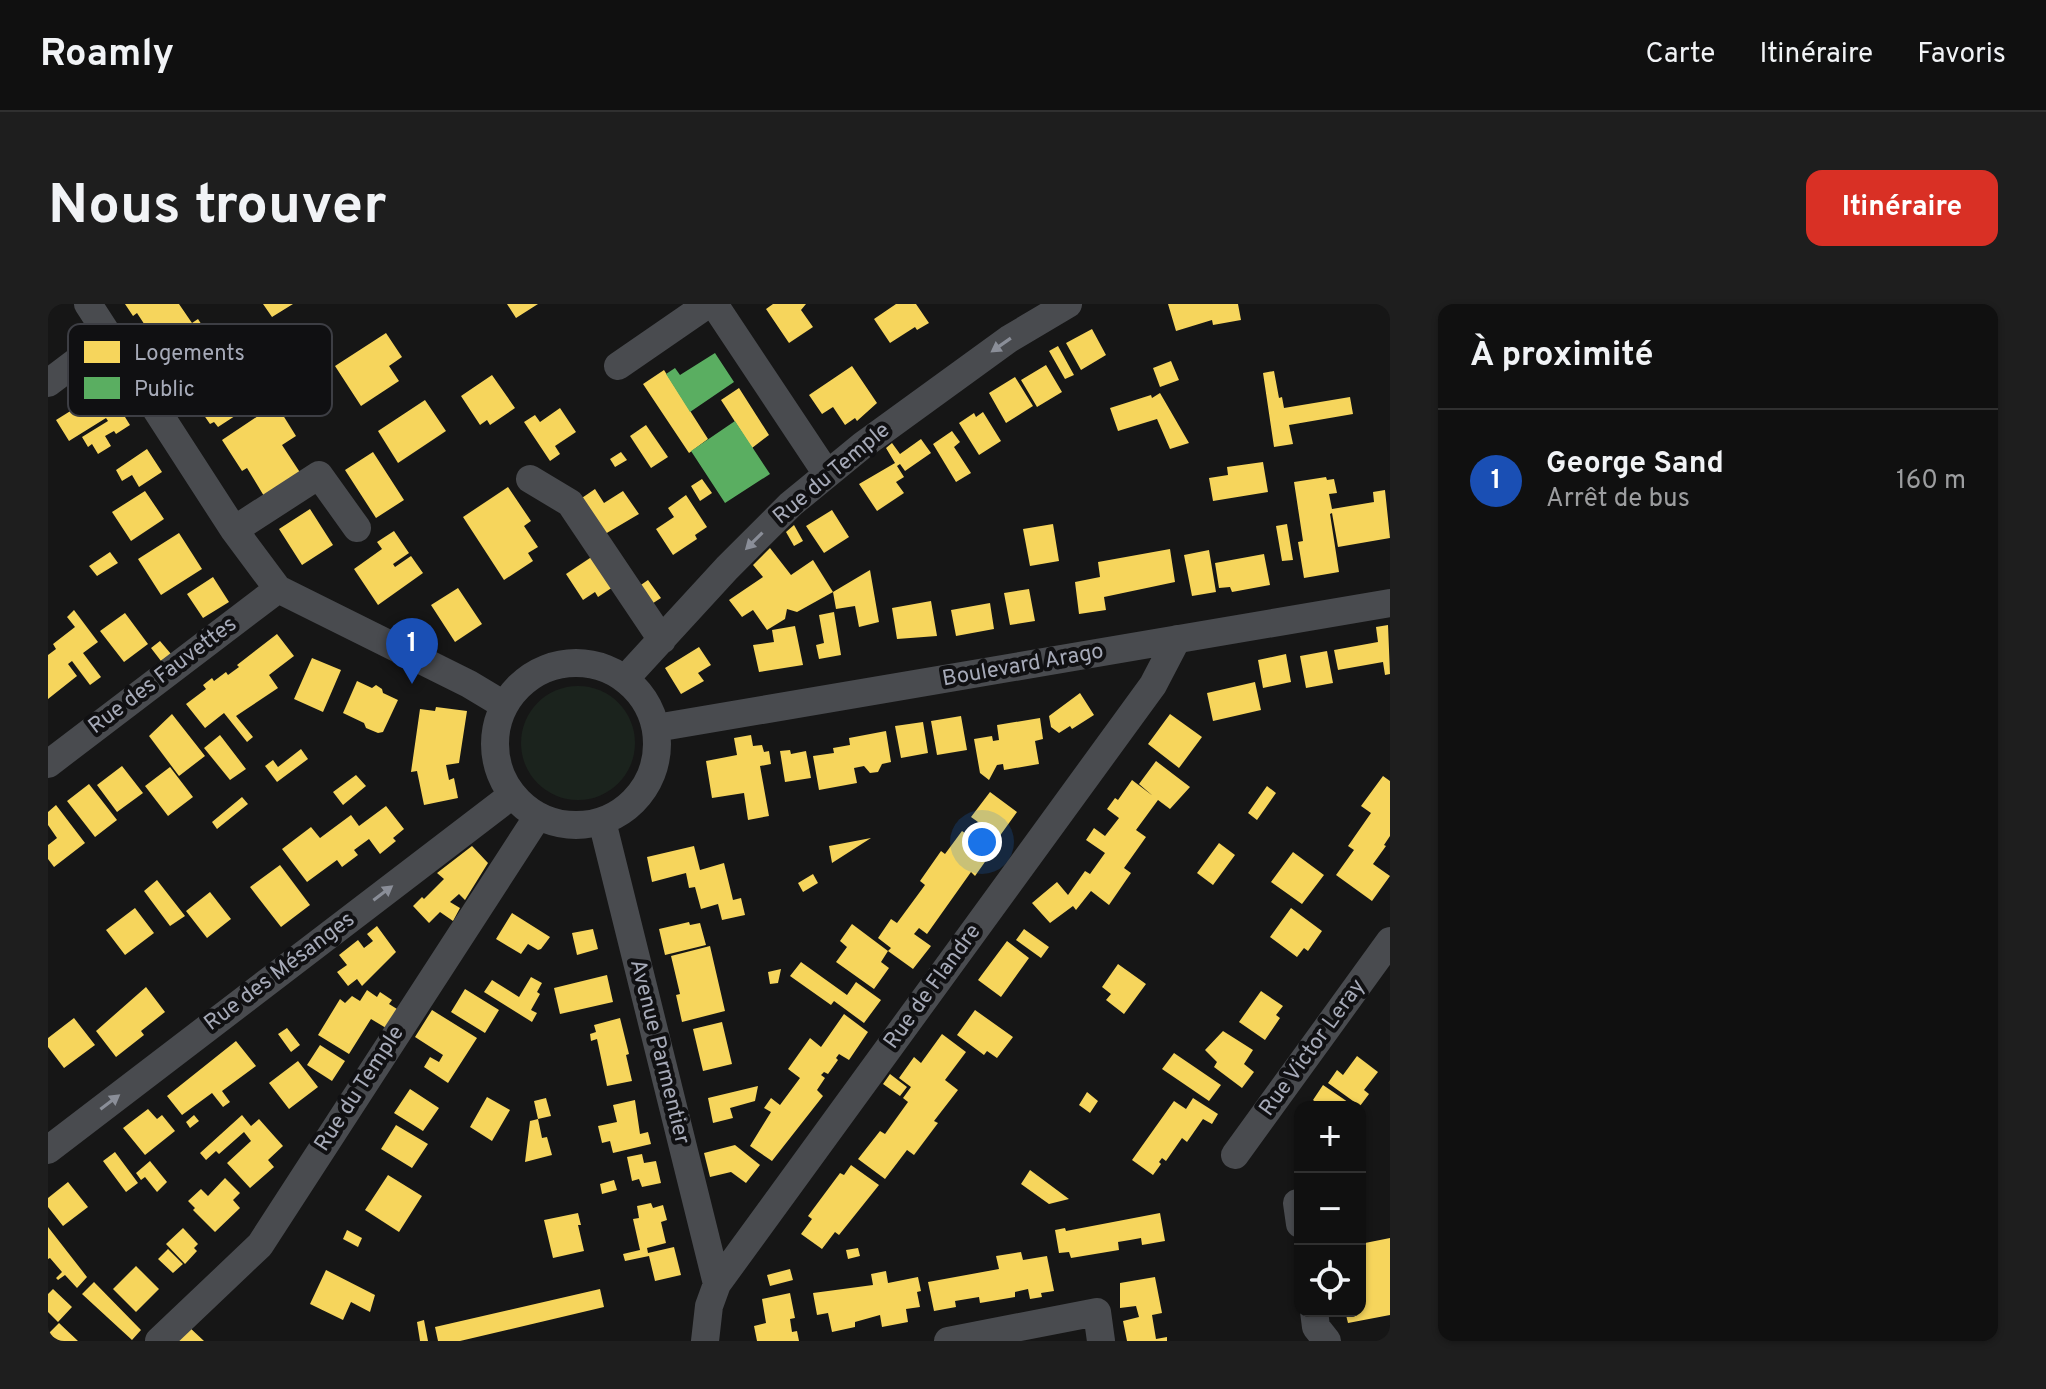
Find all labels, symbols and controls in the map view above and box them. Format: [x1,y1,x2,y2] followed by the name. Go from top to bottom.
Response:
[40,31,174,80] text: Roamly
[1646,37,1715,73] text: Carte
[1759,37,1873,73] text: Itinéraire
[1917,37,2006,73] text: Favoris
[1806,170,1998,246] button: Itinéraire
[48,173,387,243] text: Nous trouver
[68,324,332,416] legend
[1470,335,1653,378] text: À proximité
[991,337,1012,352] one-way arrow
[134,341,245,368] text: Logements
[134,377,195,404] text: Public
[768,417,896,531] street label: Rue du Temple
[1546,446,1724,483] text: George Sand
[1491,465,1501,498] text: 1
[1896,465,1966,498] text: 160 m
[1546,483,1690,516] text: Arrêt de bus
[745,531,764,550] one-way arrow
[84,611,242,741] street label: Rue des Fauvettes
[386,618,438,684] pin: 1
[940,639,1106,693] street label: Boulevard Arago
[962,822,1002,862] your location
[373,886,393,902] one-way arrow
[199,907,361,1037] street label: Rue des Mésanges
[879,919,987,1055] street label: Rue de Flandre
[623,957,695,1148] street label: Avenue Parmentier
[1254,974,1372,1122] street label: Rue Victor Leray
[309,1021,411,1157] street label: Rue du Temple
[100,1095,120,1111] one-way arrow
[1294,1101,1366,1317] map controls
[1294,1101,1366,1173] button: +
[1294,1173,1366,1245] button: −
[1294,1245,1366,1317] button: locate

